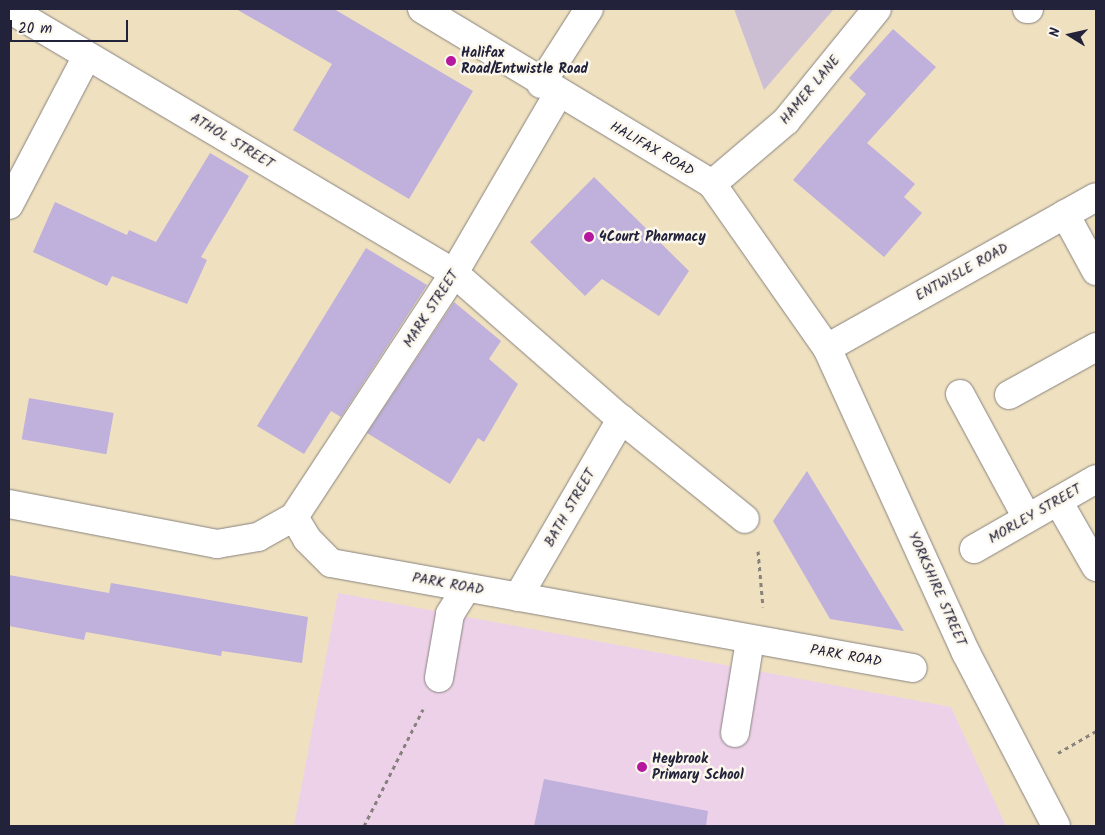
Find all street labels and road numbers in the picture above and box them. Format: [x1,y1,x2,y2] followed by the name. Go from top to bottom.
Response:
[776,52,844,128] street label: HAMER LANE
[187,110,277,172] street label: ATHOL STREET
[607,118,697,180] street label: HALIFAX ROAD
[913,240,1011,304] street label: ENTWISLE ROAD
[400,267,462,351] street label: MARK STREET
[541,466,599,550] street label: BATH STREET
[986,481,1084,547] street label: MORLEY STREET
[904,529,970,649] street label: YORKSHIRE STREET
[411,569,485,599] street label: PARK ROAD
[809,641,883,671] street label: PARK ROAD

